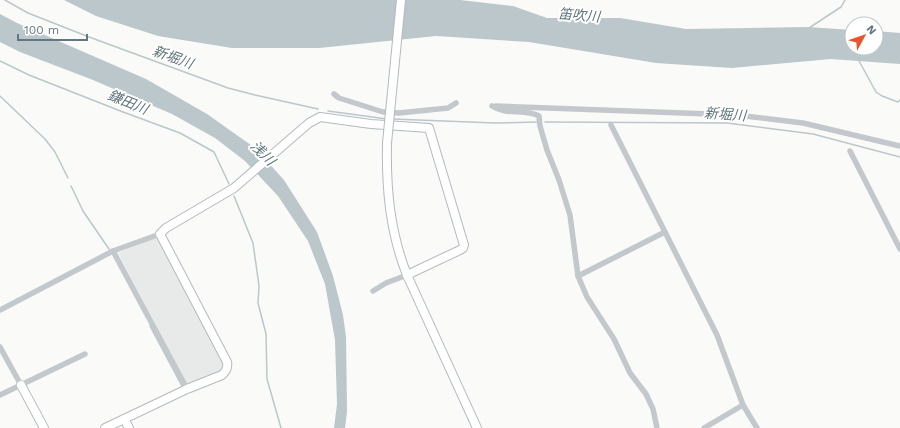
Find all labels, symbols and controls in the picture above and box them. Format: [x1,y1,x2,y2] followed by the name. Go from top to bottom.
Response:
[557,5,603,25] water label: 笛吹川
[18,16,87,42] scale bar
[844,16,884,56] north arrow
[24,23,59,37] text: 100 m
[864,23,879,37] text: N
[151,42,197,72] water label: 新堀川
[106,87,152,118] water label: 鎌田川
[703,105,749,124] water label: 新堀川
[247,137,280,170] water label: 浅川

